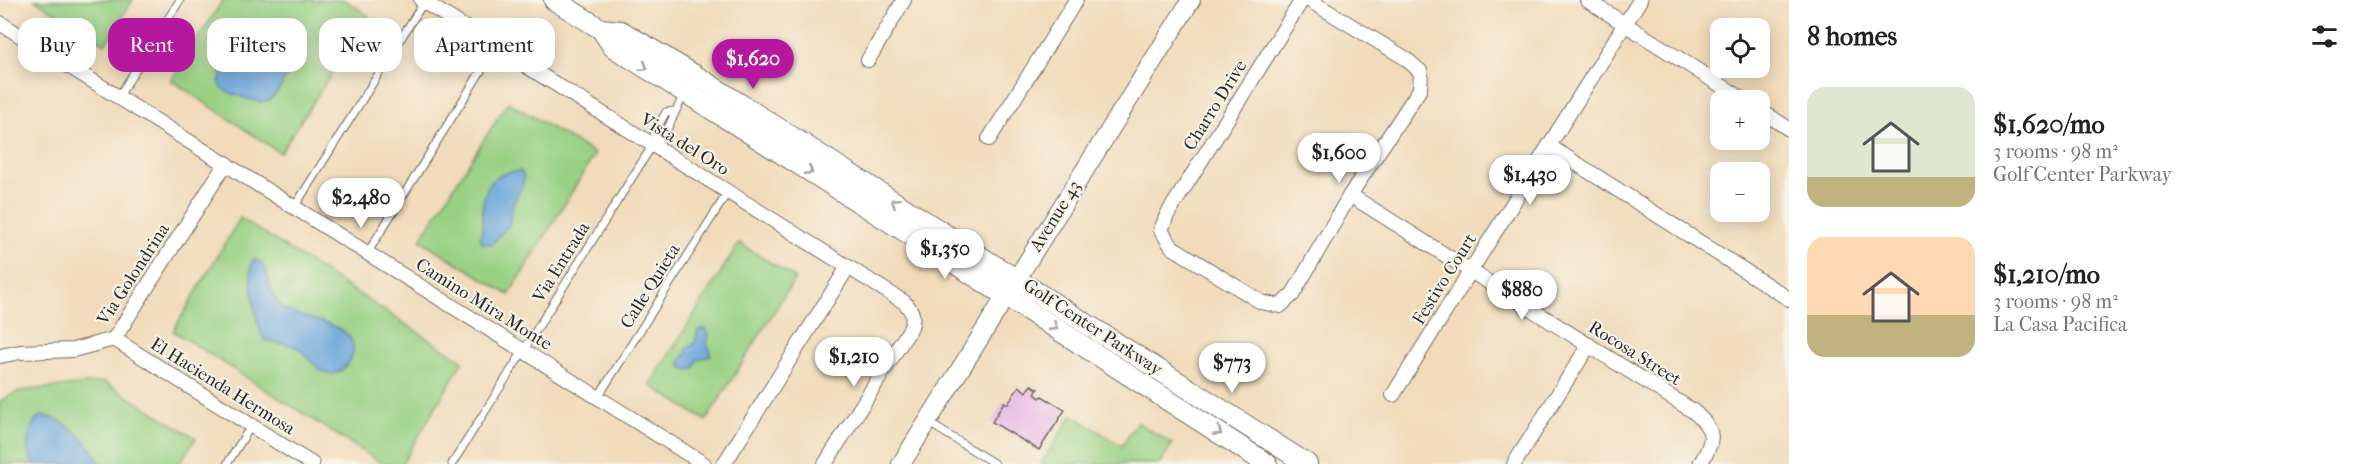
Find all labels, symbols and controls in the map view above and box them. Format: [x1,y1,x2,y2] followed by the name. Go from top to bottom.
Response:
[18,18,96,72] chip: Buy
[108,18,195,72] chip: Rent
[207,18,307,72] chip: Filters
[319,18,402,72] chip: New
[414,18,555,72] chip: Apartment
[1710,18,1770,222] map controls
[1710,18,1770,78] button: locate
[2308,20,2341,53] icon: filters
[1807,21,1897,52] text: 8 homes
[704,39,802,90] pin: $1,620
[726,47,780,70] text: $1,620
[1179,56,1252,154] street label: Charro Drive
[638,60,648,72] one-way arrow
[1710,90,1770,150] button: +
[636,108,733,180] street label: Vista del Oro
[1993,109,2105,140] text: $1,620/mo
[1855,111,1927,183] icon: home
[1290,133,1388,184] pin: $1,600
[1993,140,2118,163] text: 3 rooms · 98 m²
[1311,141,1367,164] text: $1,600
[1481,155,1579,206] pin: $1,430
[1710,162,1770,222] button: −
[1503,163,1557,186] text: $1,430
[1993,163,2172,186] text: Golf Center Parkway
[802,164,813,175] one-way arrow
[1025,177,1086,257] street label: Avenue 43
[312,178,410,229] pin: $2,480
[332,186,390,209] text: $2,480
[891,197,901,209] one-way arrow
[528,218,595,307] street label: Via Entrada
[92,219,174,330] street label: Via Golondrina
[896,229,994,280] pin: $1,350
[1408,229,1481,329] street label: Festivo Court
[920,237,970,260] text: $1,350
[616,239,685,333] street label: Calle Quieta
[412,254,556,355] street label: Camino Mira Monte
[1993,259,2100,290] text: $1,210/mo
[1855,261,1927,333] icon: home
[1486,270,1558,321] pin: $880
[1019,275,1167,381] street label: Golf Center Parkway
[1501,278,1543,301] text: $880
[1993,290,2118,313] text: 3 rooms · 98 m²
[1993,313,2127,336] text: La Casa Pacifica
[1584,317,1685,391] street label: Rocosa Street
[1048,320,1058,332] one-way arrow
[147,333,299,440] street label: El Hacienda Hermosa
[805,337,903,388] pin: $1,210
[1196,343,1268,394] pin: $773
[829,345,879,368] text: $1,210
[1213,351,1251,374] text: $773
[1212,425,1222,437] one-way arrow

